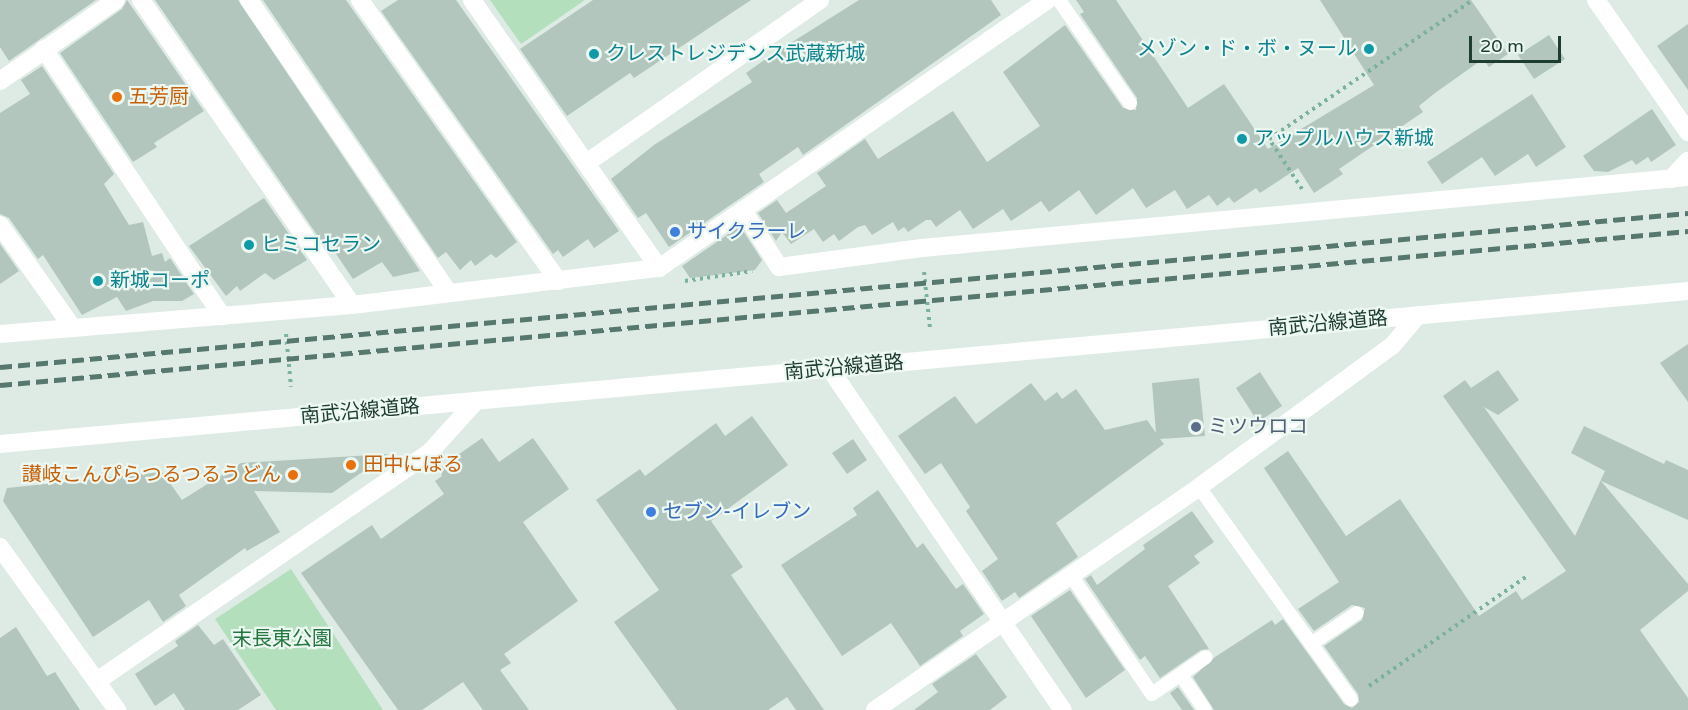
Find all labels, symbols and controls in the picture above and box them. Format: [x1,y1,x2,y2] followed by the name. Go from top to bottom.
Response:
[1472,24,1564,62] scale bar
[1480,35,1524,57] text: 20 m
[1137,37,1357,61] place label: メゾン・ド・ボ・ヌール
[606,42,866,66] place label: クレストレジデンス武蔵新城
[1362,42,1376,56] marker: メゾン・ド・ボ・ヌール
[587,47,601,61] marker: クレストレジデンス武蔵新城
[129,85,189,109] place label: 五芳厨
[110,90,124,104] marker: 五芳厨
[1254,127,1434,151] place label: アップルハウス新城
[1235,132,1249,146] marker: アップルハウス新城
[687,220,807,244] place label: サイクラーレ
[668,225,682,239] marker: サイクラーレ
[261,233,381,257] place label: ヒミコセラン
[242,238,256,252] marker: ヒミコセラン
[110,269,210,293] place label: 新城コーポ
[91,274,105,288] marker: 新城コーポ
[1267,307,1389,341] street label: 南武沿線道路
[783,351,905,385] street label: 南武沿線道路
[299,395,421,429] street label: 南武沿線道路
[1208,415,1308,439] place label: ミツウロコ
[1189,420,1203,434] marker: ミツウロコ
[363,453,463,477] place label: 田中にぼる
[344,458,358,472] marker: 田中にぼる
[21,463,281,487] place label: 讃岐こんぴらつるつるうどん
[286,468,300,482] marker: 讃岐こんぴらつるつるうどん
[663,500,811,524] place label: セブン-イレブン
[644,505,658,519] marker: セブン-イレブン
[232,627,332,651] park label: 末長東公園

